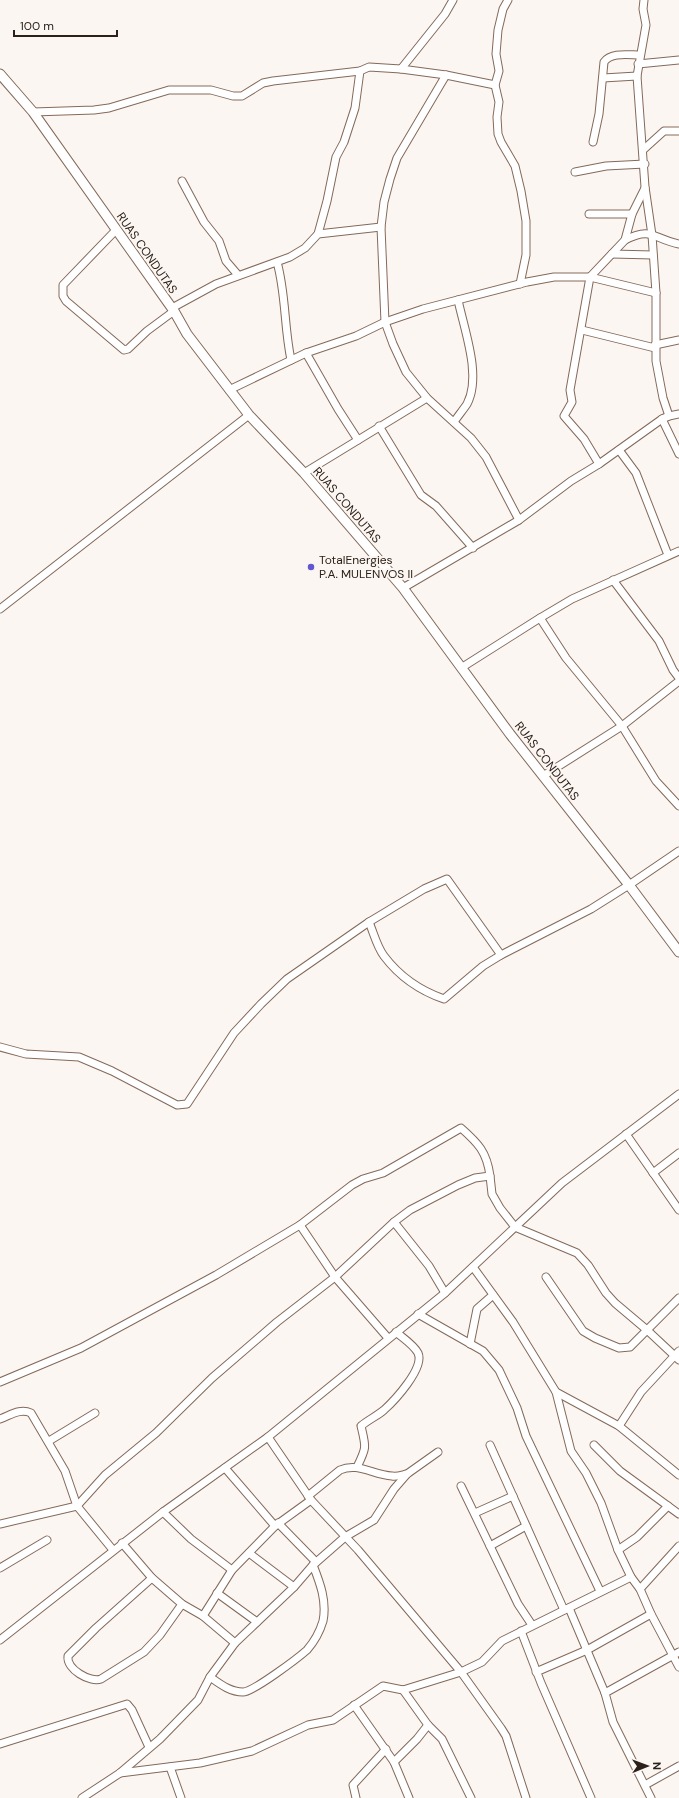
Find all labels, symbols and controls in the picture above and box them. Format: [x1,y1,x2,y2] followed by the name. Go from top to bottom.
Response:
[14,12,117,38] scale bar
[20,18,54,34] text: 100 m
[113,209,181,297] street label: RUAS CONDUTAS
[310,464,384,546] street label: RUAS CONDUTAS
[319,552,413,582] place label: TotalEnergies P.A. MULENVOS II
[306,562,316,572] marker: TotalEnergies P.A. MULENVOS II
[511,718,583,804] street label: RUAS CONDUTAS
[627,1746,667,1786] north arrow
[650,1762,664,1770] text: N

